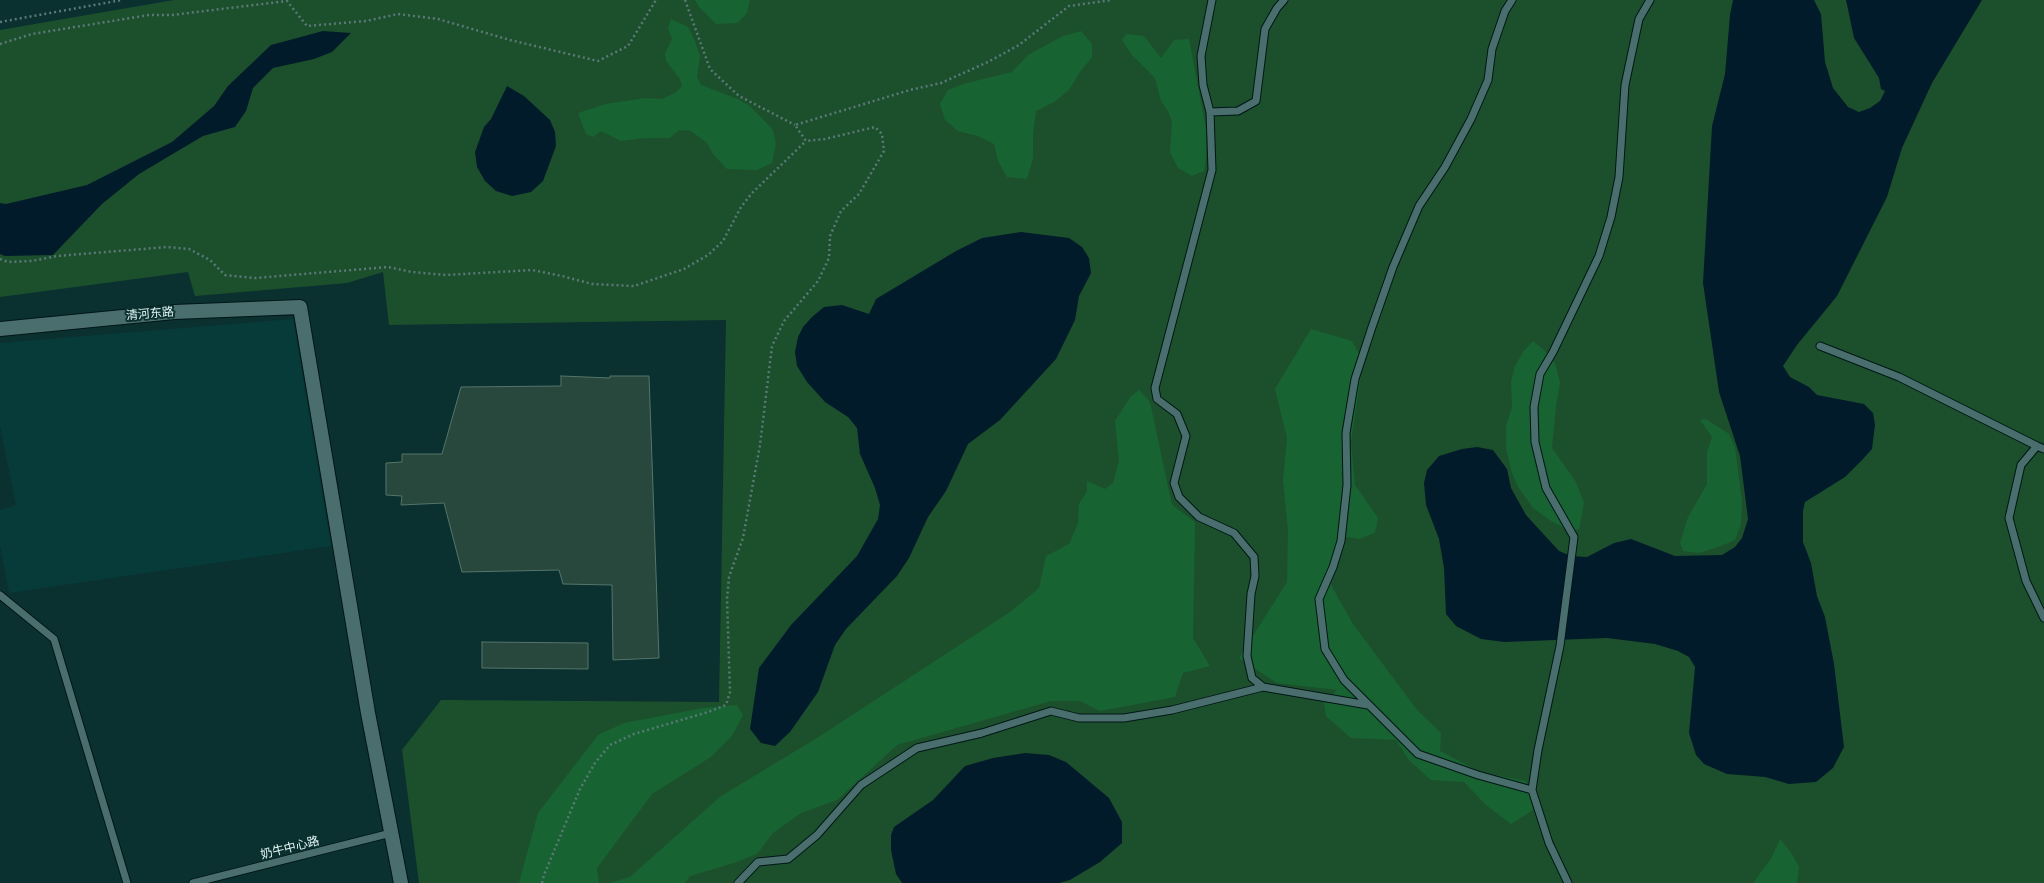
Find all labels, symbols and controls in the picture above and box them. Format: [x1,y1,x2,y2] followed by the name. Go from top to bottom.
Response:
[125,305,175,323] street label: 清河东路
[259,834,321,862] street label: 奶牛中心路

